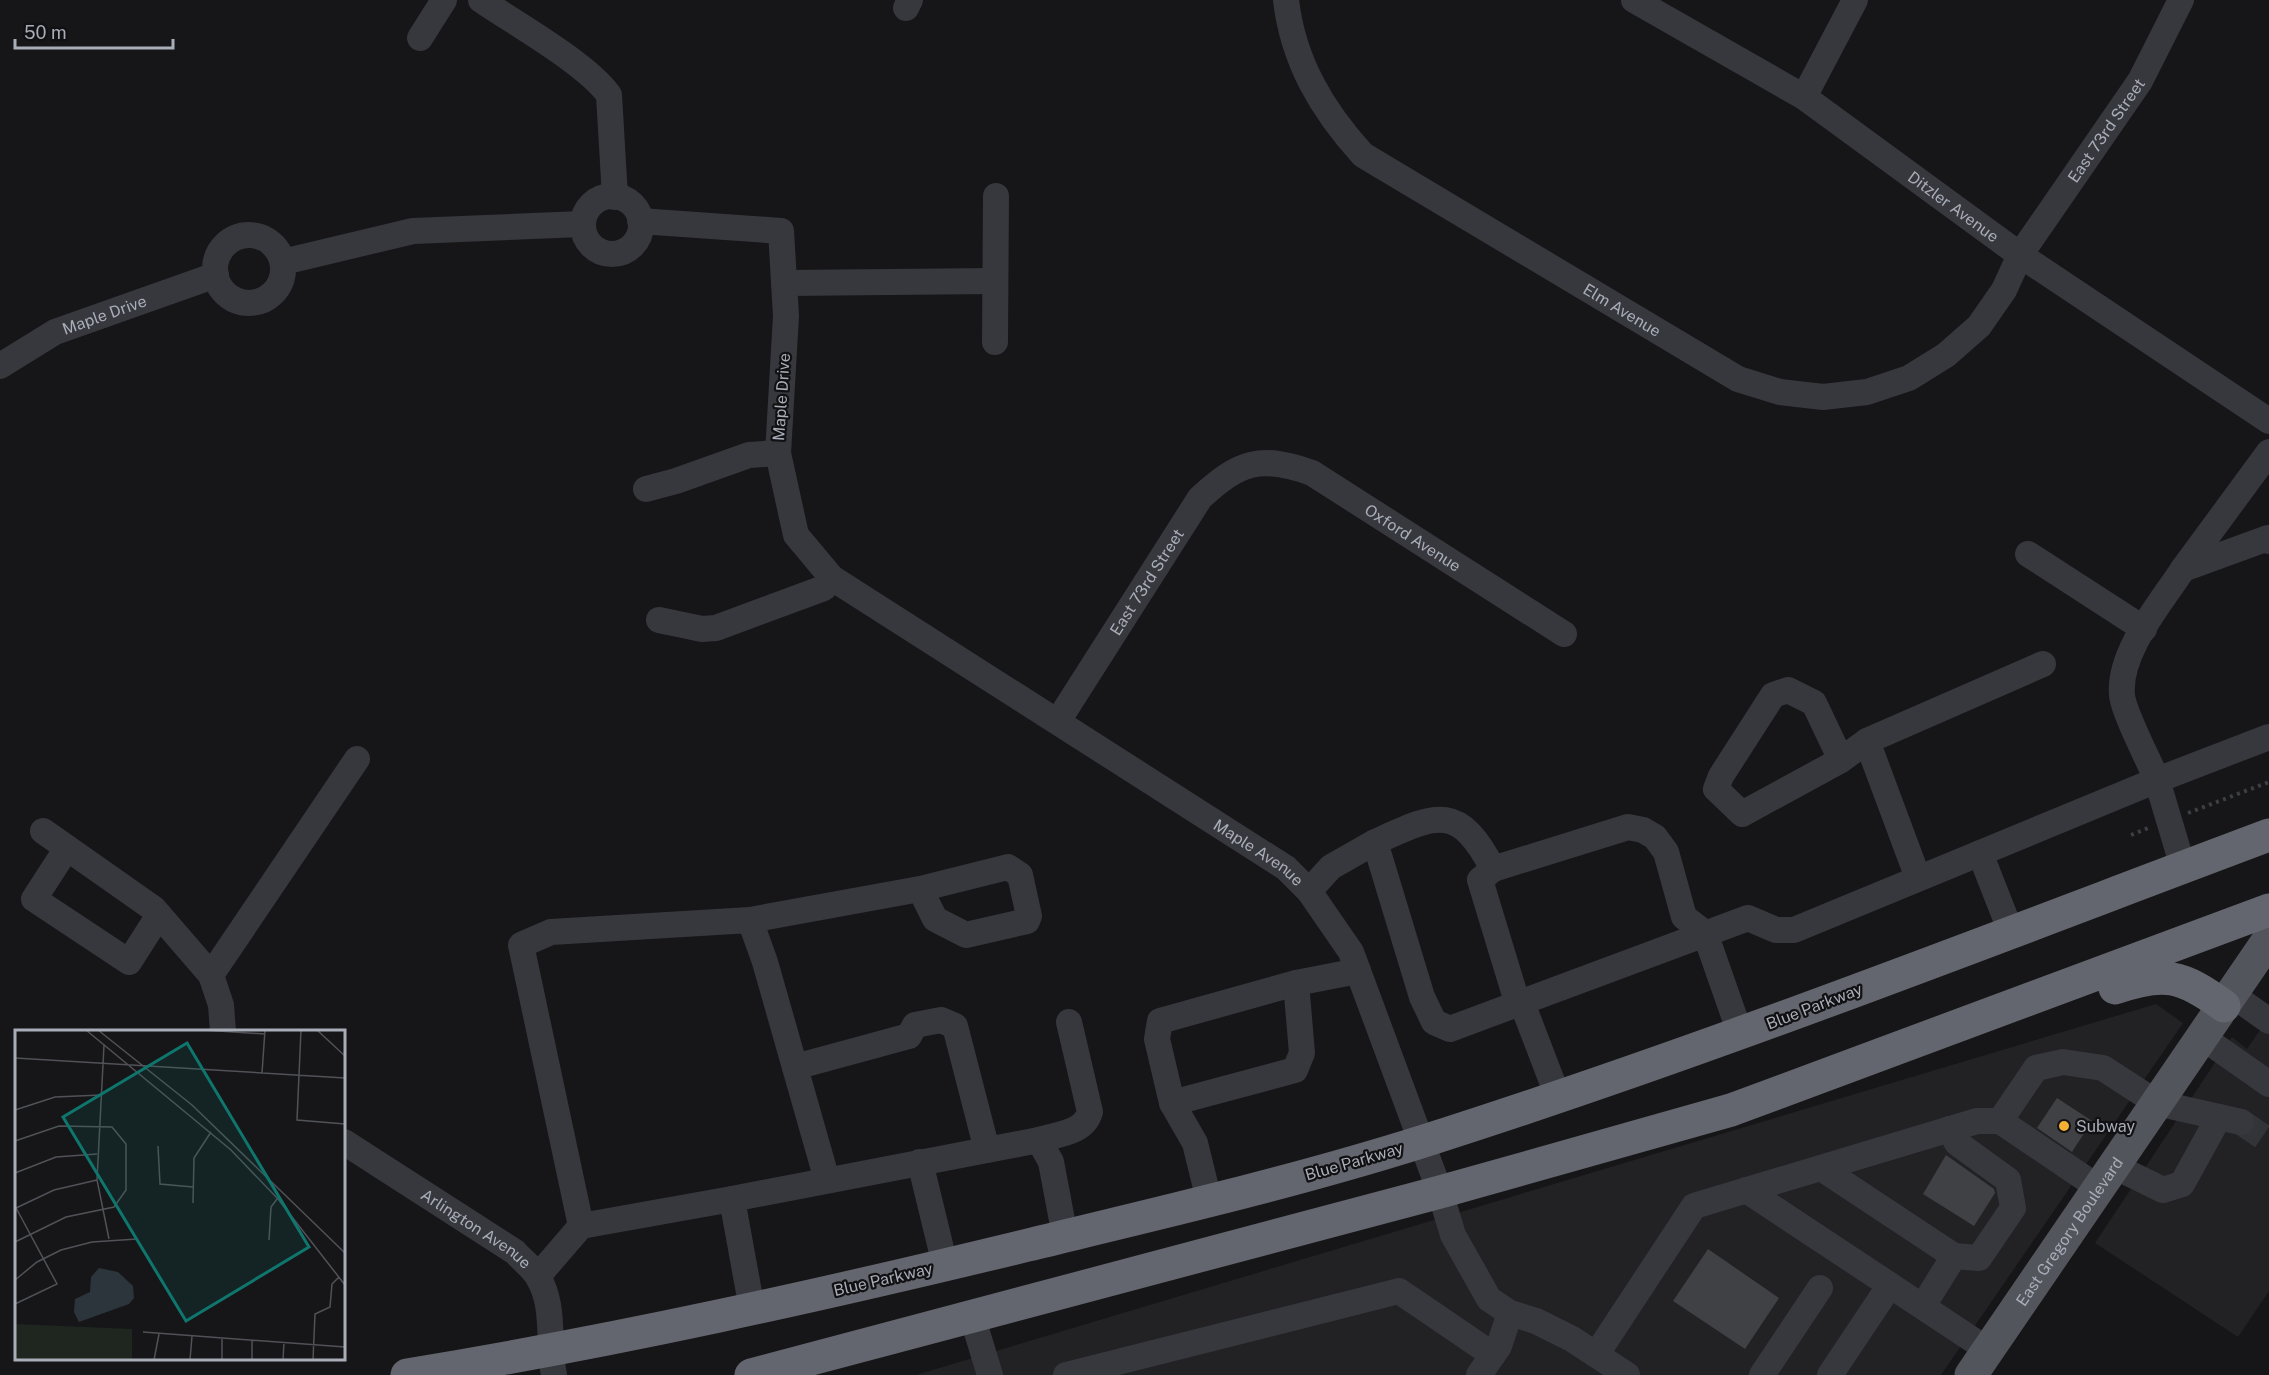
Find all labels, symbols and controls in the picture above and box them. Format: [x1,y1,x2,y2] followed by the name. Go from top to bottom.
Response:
[15,12,172,50] scale bar
[24,22,67,43] text: 50 m
[2064,75,2149,186] street label: East 73rd Street
[1904,167,2002,246] street label: Ditzler Avenue
[1580,280,1664,341] street label: Elm Avenue
[60,291,149,339] street label: Maple Drive
[769,352,794,442] street label: Maple Drive
[1361,500,1464,576] street label: Oxford Avenue
[1106,525,1188,639] street label: East 73rd Street
[1210,815,1307,890] street label: Maple Avenue
[1764,979,1865,1033] street label: Blue Parkway
[15,1030,345,1360] inset map
[2076,1117,2135,1136] place label: Subway
[2057,1119,2071,1133] marker: Subway
[1303,1138,1406,1185] street label: Blue Parkway
[2012,1154,2127,1310] street label: East Gregory Boulevard
[417,1185,535,1273] street label: Arlington Avenue
[832,1259,935,1300] street label: Blue Parkway

